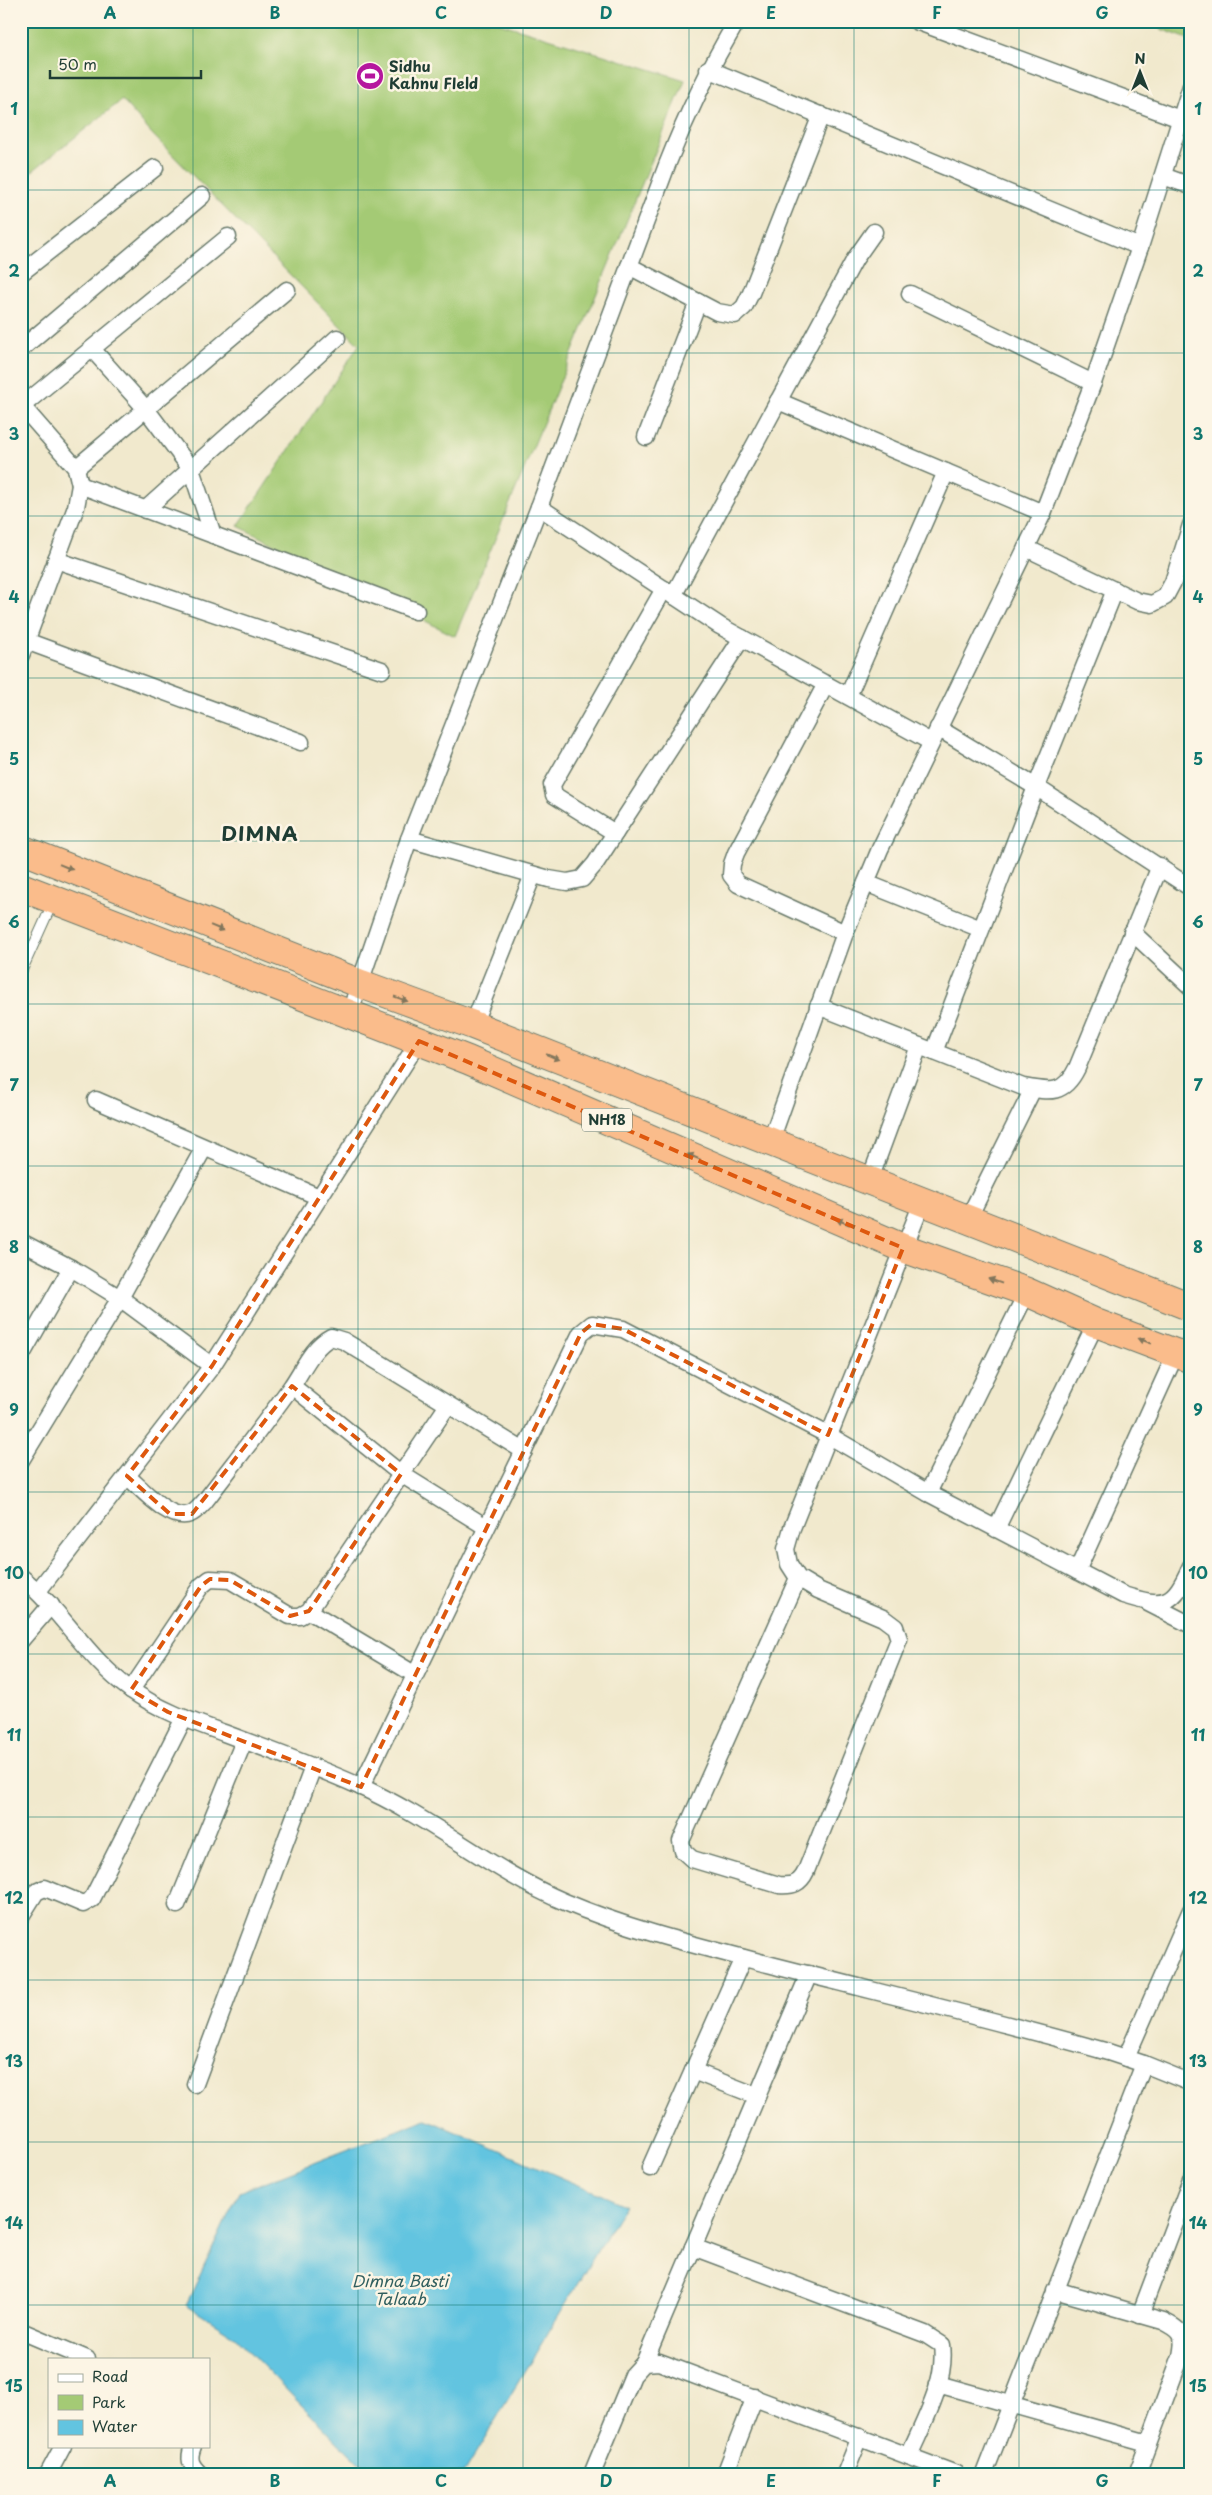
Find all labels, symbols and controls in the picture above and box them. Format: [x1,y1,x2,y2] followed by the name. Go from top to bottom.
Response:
[104,0,117,24] text: A
[270,0,281,24] text: B
[435,0,447,24] text: C
[600,0,612,24] text: D
[766,0,776,24] text: E
[932,0,942,24] text: F
[1095,0,1109,24] text: G
[50,48,201,80] scale bar
[1114,48,1164,98] north arrow
[1134,48,1146,69] text: N
[58,52,97,75] text: 50 m
[389,54,478,94] place label: Sidhu Kahnu FIeld
[355,61,385,91] sports icon: Sidhu Kahnu FIeld
[10,96,18,120] text: 1
[1194,96,1202,120] text: 1
[8,258,20,282] text: 2
[1192,258,1204,282] text: 2
[9,421,19,445] text: 3
[1193,421,1203,445] text: 3
[9,584,20,608] text: 4
[1193,584,1204,608] text: 4
[9,746,19,770] text: 5
[1193,746,1203,770] text: 5
[221,818,299,848] district label: DIMNA
[59,864,74,871] one-way arrow
[8,909,20,933] text: 6
[1192,909,1204,933] text: 6
[210,924,224,932] one-way arrow
[394,996,409,1003] one-way arrow
[546,1053,561,1061] one-way arrow
[9,1072,19,1096] text: 7
[1193,1072,1203,1096] text: 7
[582,1108,632,1132] road number: NH18
[687,1153,701,1161] one-way arrow
[836,1217,850,1225] one-way arrow
[9,1234,19,1258] text: 8
[1193,1234,1203,1258] text: 8
[987,1277,1002,1284] one-way arrow
[1138,1337,1153,1344] one-way arrow
[9,1397,19,1421] text: 9
[1193,1397,1203,1421] text: 9
[4,1560,24,1584] text: 10
[1188,1560,1208,1584] text: 10
[7,1722,21,1746] text: 11
[1191,1722,1205,1746] text: 11
[5,1885,23,1909] text: 12
[1189,1885,1207,1909] text: 12
[5,2048,23,2072] text: 13
[1189,2048,1207,2072] text: 13
[5,2210,23,2234] text: 14
[1189,2210,1207,2234] text: 14
[352,2268,451,2310] water label: Dimna Basti Talaab
[48,2358,210,2448] legend
[92,2364,128,2387] text: Road
[5,2373,23,2397] text: 15
[1189,2373,1207,2397] text: 15
[92,2390,126,2413] text: Park
[92,2414,137,2437] text: Water
[104,2468,117,2492] text: A
[270,2468,281,2492] text: B
[435,2468,447,2492] text: C
[600,2468,612,2492] text: D
[766,2468,776,2492] text: E
[932,2468,942,2492] text: F
[1095,2468,1109,2492] text: G

